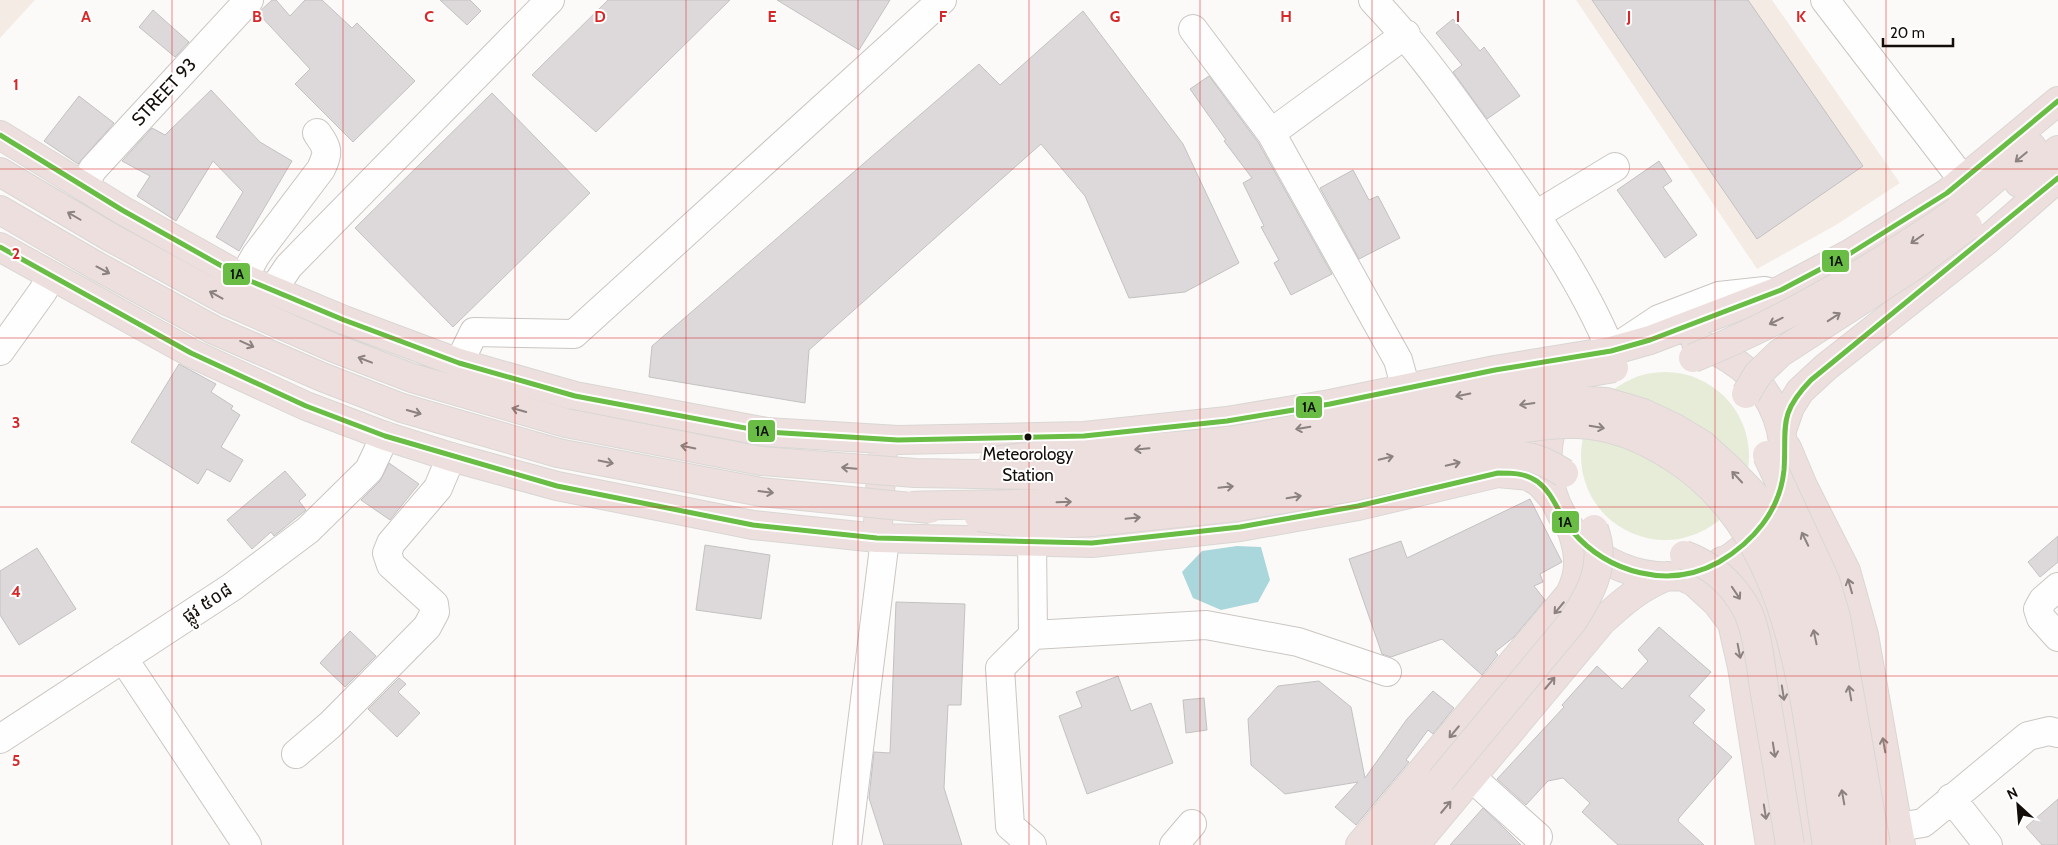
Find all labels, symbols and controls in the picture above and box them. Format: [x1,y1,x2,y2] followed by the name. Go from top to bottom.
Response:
[81,7,91,26] text: A
[252,7,262,26] text: B
[424,7,434,26] text: C
[594,7,606,26] text: D
[767,7,777,26] text: E
[939,7,948,26] text: F
[1110,7,1120,26] text: G
[1280,7,1292,26] text: H
[1456,7,1460,26] text: I
[1626,7,1631,26] text: J
[1796,7,1806,26] text: K
[1883,15,1953,47] scale bar
[1890,24,1925,42] text: 20 m
[127,54,201,130] street label: STREET 93
[13,75,19,94] text: 1
[2014,151,2027,162] one-way arrow
[66,211,81,221] one-way arrow
[1910,234,1924,244] one-way arrow
[12,244,20,263] text: 2
[1821,249,1850,273] line badge: 1A
[1829,252,1843,270] text: 1A
[222,262,251,286] line badge: 1A
[95,265,110,275] one-way arrow
[230,265,244,283] text: 1A
[209,290,224,299] one-way arrow
[1827,312,1841,323] one-way arrow
[1769,316,1784,326] one-way arrow
[239,340,254,350] one-way arrow
[358,355,373,364] one-way arrow
[1455,391,1471,401] one-way arrow
[1295,395,1323,419] line badge: 1A
[1302,398,1316,416] text: 1A
[1520,399,1536,409] one-way arrow
[512,404,528,414] one-way arrow
[405,407,421,417] one-way arrow
[12,413,20,432] text: 3
[747,419,776,443] line badge: 1A
[755,422,769,440] text: 1A
[1589,422,1605,432] one-way arrow
[1296,423,1312,433] one-way arrow
[1023,432,1033,442] marker: Meteorology Station
[681,441,697,451] one-way arrow
[983,444,1074,485] place label: Meteorology Station
[1135,444,1151,453] one-way arrow
[1377,453,1393,462] one-way arrow
[598,458,614,468] one-way arrow
[1444,459,1460,468] one-way arrow
[841,463,857,472] one-way arrow
[1731,471,1743,484] one-way arrow
[1218,482,1234,492] one-way arrow
[757,487,773,497] one-way arrow
[1285,491,1301,501] one-way arrow
[1056,497,1072,506] one-way arrow
[1551,510,1580,534] line badge: 1A
[1124,513,1140,523] one-way arrow
[1558,513,1572,531] text: 1A
[1800,531,1810,546] one-way arrow
[178,578,239,632] street label: ផ្លូវ ៥០៨
[1845,579,1855,595] one-way arrow
[11,582,21,601] text: 4
[1731,586,1741,600] one-way arrow
[1553,601,1564,614] one-way arrow
[1810,629,1819,645] one-way arrow
[1734,643,1744,659] one-way arrow
[1545,676,1556,689] one-way arrow
[1779,685,1789,701] one-way arrow
[1845,686,1855,702] one-way arrow
[1449,726,1460,739] one-way arrow
[1878,738,1888,754] one-way arrow
[1770,741,1780,757] one-way arrow
[12,751,20,770] text: 5
[1993,780,2043,830] north arrow
[2004,783,2021,804] text: N
[1837,789,1847,805] one-way arrow
[1441,801,1452,814] one-way arrow
[1760,803,1770,819] one-way arrow

